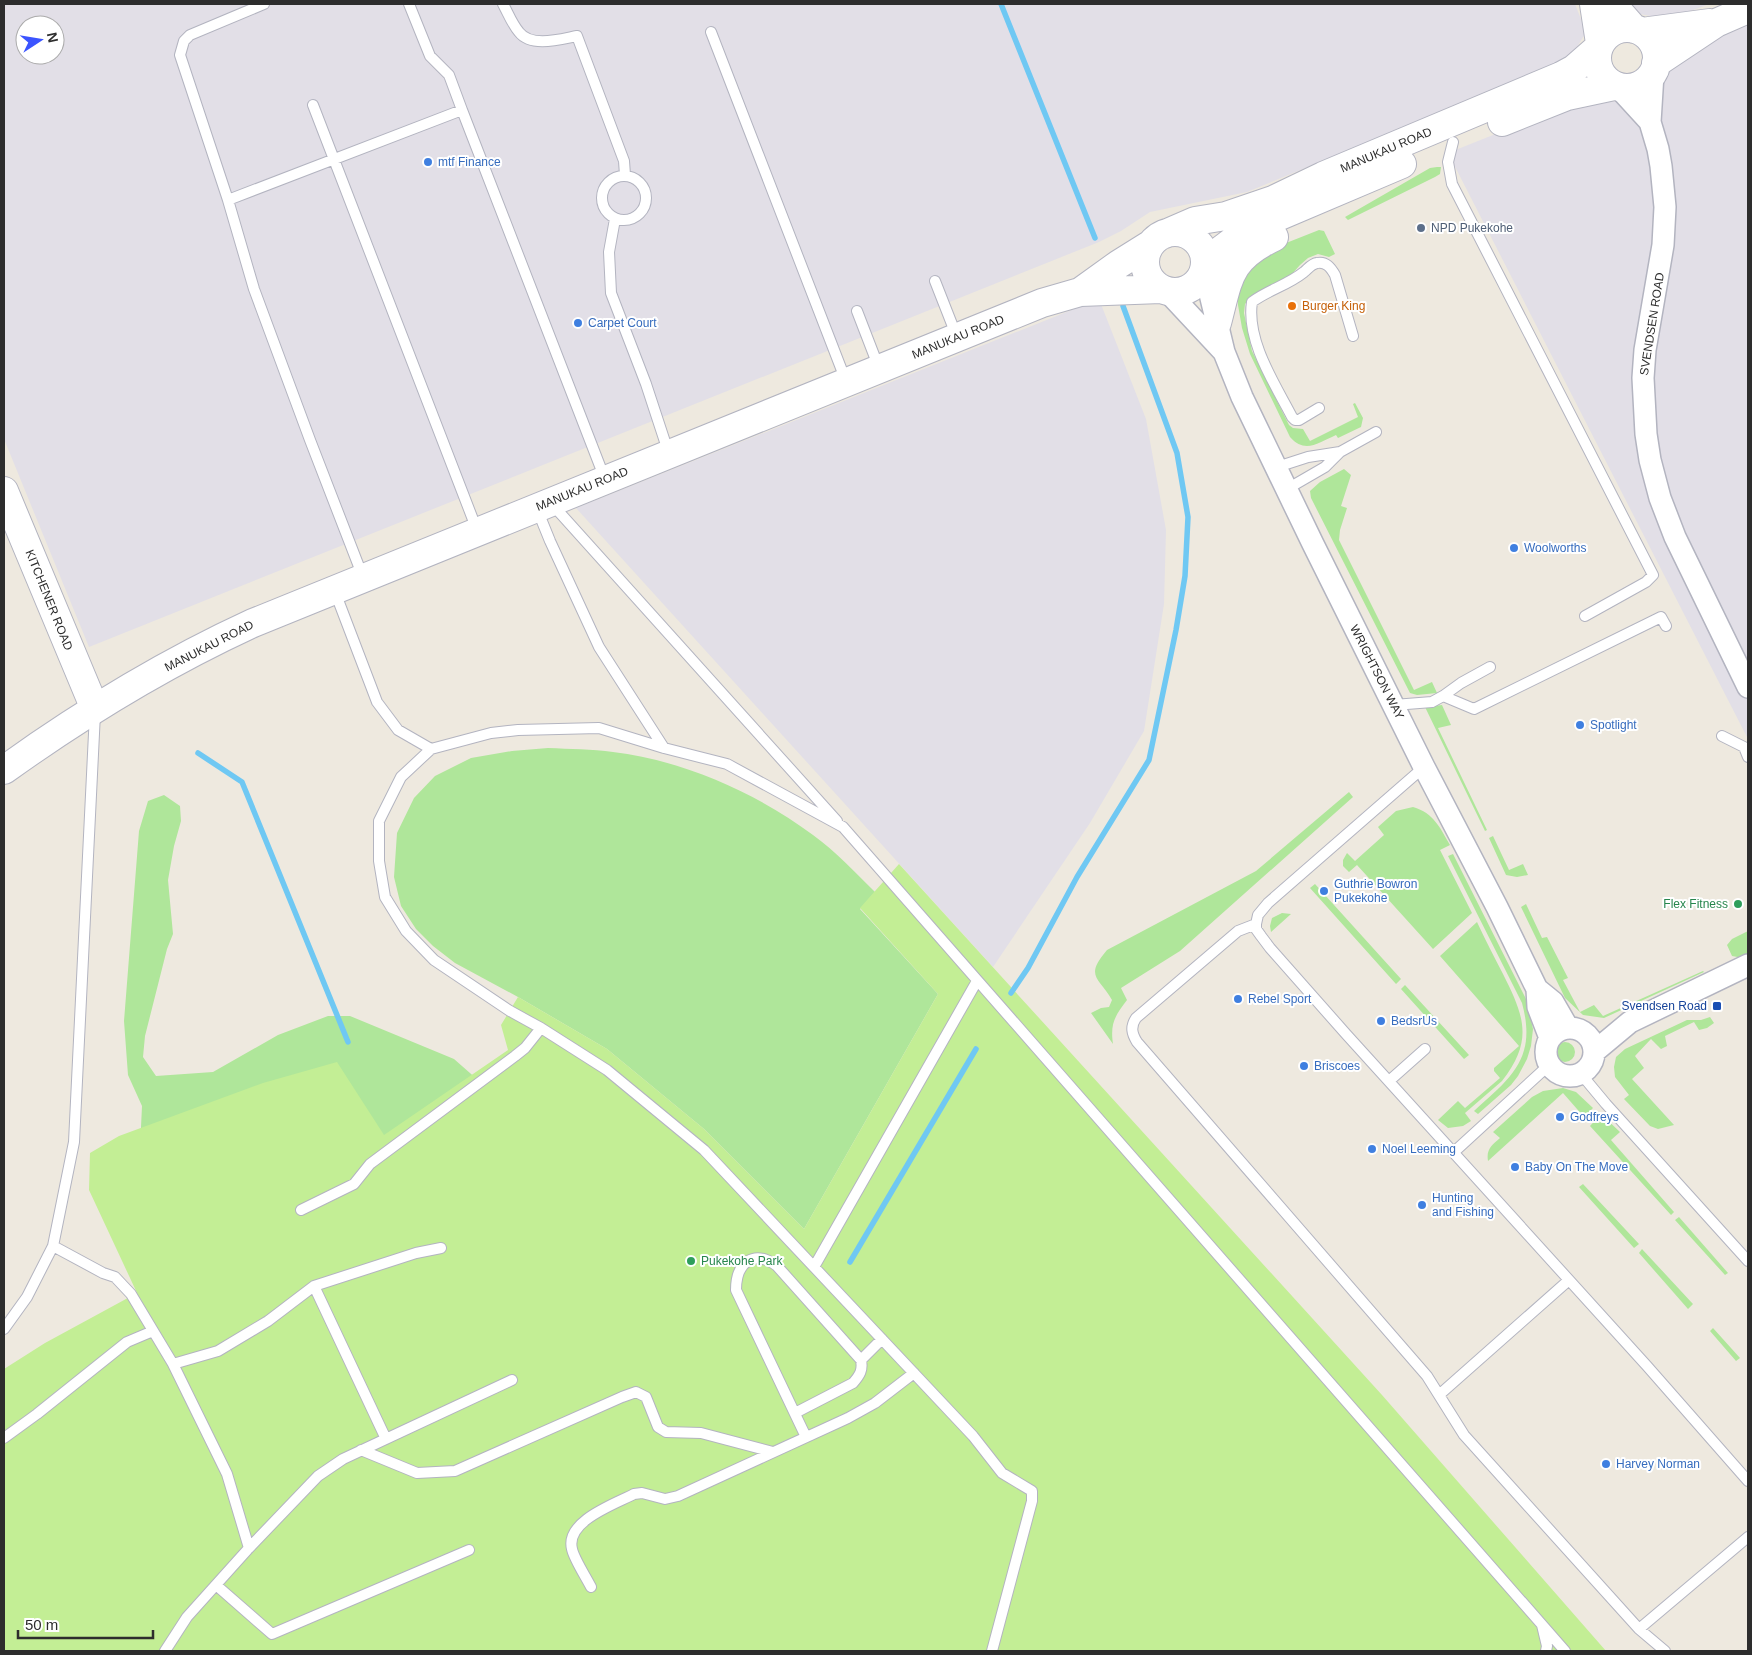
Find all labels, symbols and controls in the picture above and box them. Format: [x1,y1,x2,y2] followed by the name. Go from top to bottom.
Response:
[15,15,65,65] north arrow
[44,31,62,44] text: N
[1338,124,1434,176] street label: MANUKAU ROAD
[438,155,501,169] place label: mtf Finance
[422,156,434,168] marker: mtf Finance
[1431,221,1513,235] place label: NPD Pukekohe
[1415,222,1427,234] marker: NPD Pukekohe
[1637,271,1667,376] street label: SVENDSEN ROAD
[1302,299,1365,313] place label: Burger King
[1286,300,1298,312] marker: Burger King
[910,312,1006,362] street label: MANUKAU ROAD
[588,316,657,330] place label: Carpet Court
[572,317,584,329] marker: Carpet Court
[534,464,630,514] street label: MANUKAU ROAD
[1524,541,1586,555] place label: Woolworths
[1508,542,1520,554] marker: Woolworths
[22,548,76,653] street label: KITCHENER ROAD
[162,617,256,674] street label: MANUKAU ROAD
[1347,622,1407,722] street label: WRIGHTSON WAY
[1590,718,1637,732] place label: Spotlight
[1574,719,1586,731] marker: Spotlight
[1334,877,1417,905] place label: Guthrie Bowron Pukekohe
[1318,885,1330,897] marker: Guthrie Bowron Pukekohe
[1663,897,1728,911] place label: Flex Fitness
[1732,898,1744,910] marker: Flex Fitness
[1248,992,1312,1006] place label: Rebel Sport
[1232,993,1244,1005] marker: Rebel Sport
[1622,999,1707,1013] place label: Svendsen Road
[1711,1000,1723,1012] marker: Svendsen Road
[1391,1014,1437,1028] place label: BedsrUs
[1375,1015,1387,1027] marker: BedsrUs
[1314,1059,1360,1073] place label: Briscoes
[1298,1060,1310,1072] marker: Briscoes
[1570,1110,1619,1124] place label: Godfreys
[1554,1111,1566,1123] marker: Godfreys
[1382,1142,1456,1156] place label: Noel Leeming
[1366,1143,1378,1155] marker: Noel Leeming
[1525,1160,1628,1174] place label: Baby On The Move
[1509,1161,1521,1173] marker: Baby On The Move
[1432,1191,1494,1219] place label: Hunting and Fishing
[1416,1199,1428,1211] marker: Hunting and Fishing
[701,1254,783,1268] place label: Pukekohe Park
[685,1255,697,1267] marker: Pukekohe Park
[1616,1457,1700,1471] place label: Harvey Norman
[1600,1458,1612,1470] marker: Harvey Norman
[18,1608,152,1640] scale bar
[25,1616,58,1633] text: 50 m

